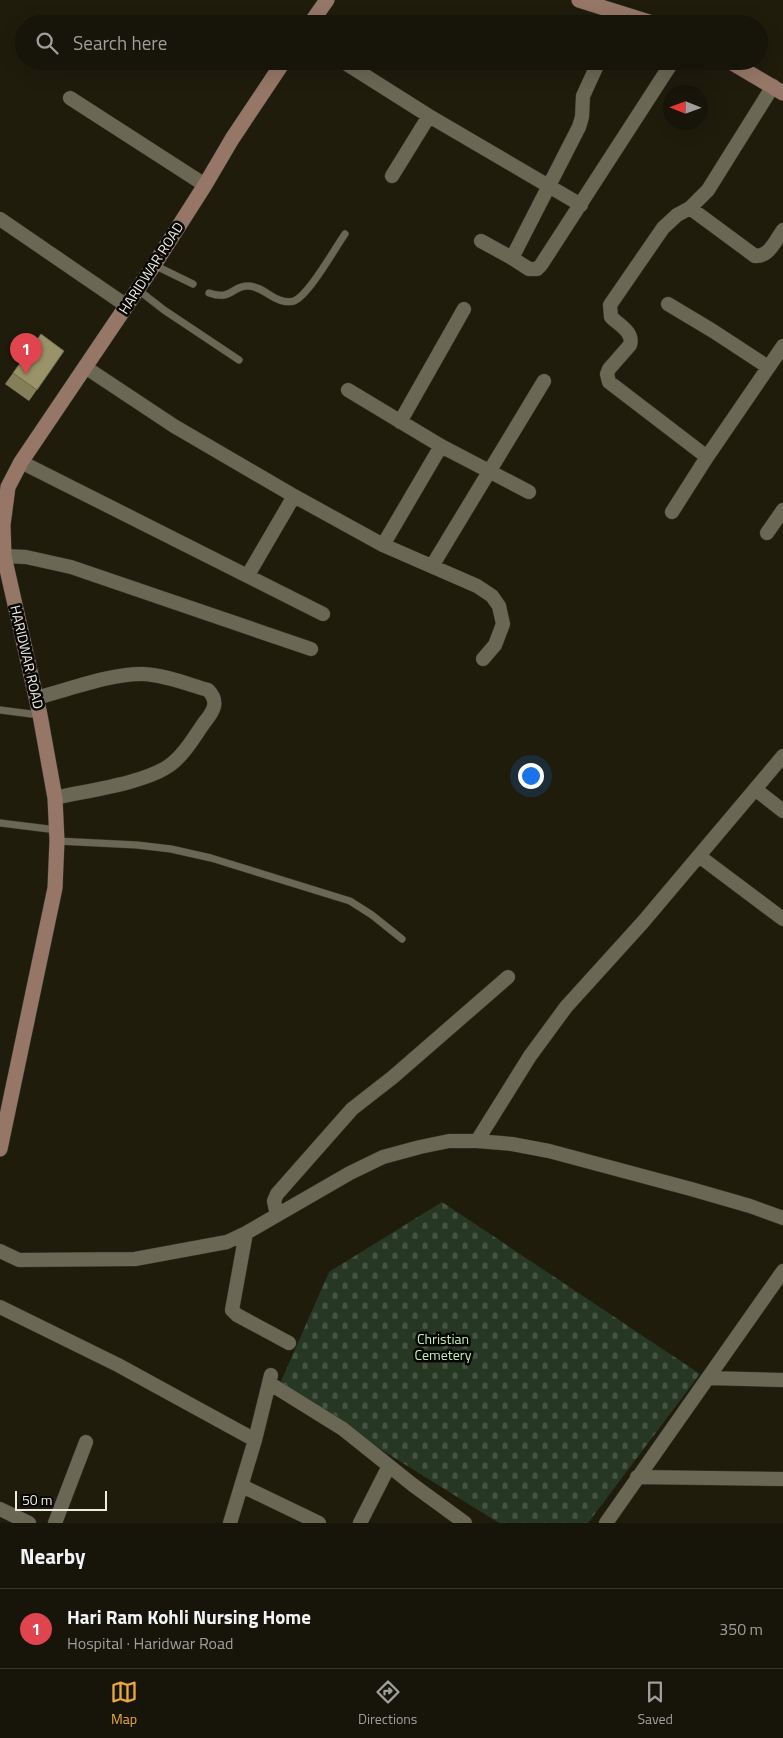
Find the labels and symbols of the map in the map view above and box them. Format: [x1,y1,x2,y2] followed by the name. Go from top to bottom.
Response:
[663,85,708,130] north arrow
[113,218,188,318] street label: HARIDWAR ROAD
[10,333,42,374] pin: 1
[5,603,50,711] street label: HARIDWAR ROAD
[518,763,544,789] your location
[415,1328,472,1365] park label: Christian Cemetery
[15,1488,108,1511] scale bar

